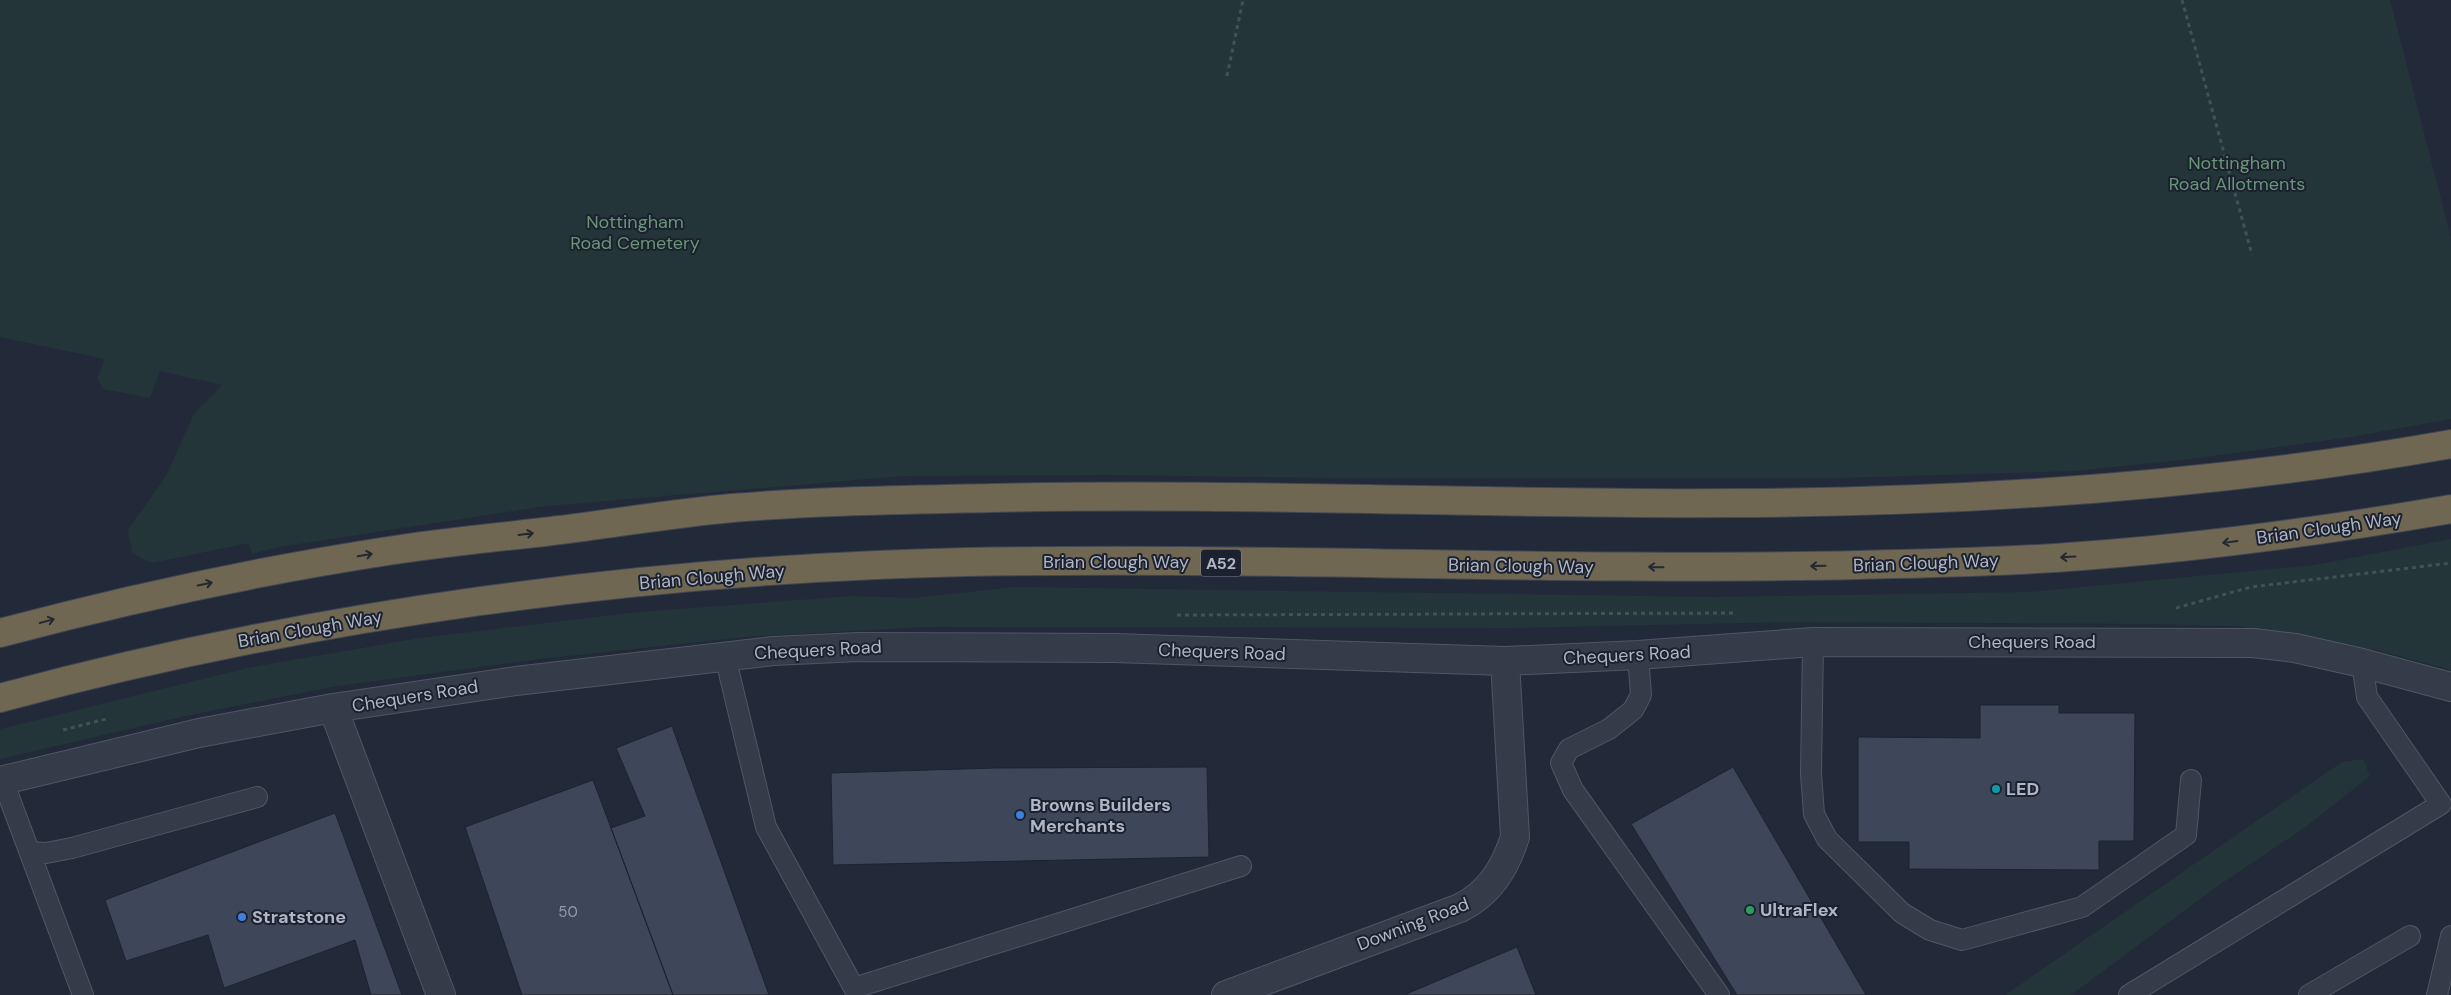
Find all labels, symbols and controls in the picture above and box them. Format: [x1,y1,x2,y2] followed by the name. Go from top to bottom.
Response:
[2169,151,2305,196] park label: Nottingham Road Allotments
[570,210,700,255] park label: Nottingham Road Cemetery
[2255,506,2403,550] street label: Brian Clough Way
[518,529,534,539] one-way arrow
[2222,537,2238,547] one-way arrow
[1853,548,1999,578] street label: Brian Clough Way
[357,550,373,560] one-way arrow
[1043,550,1189,574] street label: Brian Clough Way
[1201,550,1241,576] road number: A52
[1448,553,1594,579] street label: Brian Clough Way
[2060,553,2076,562] one-way arrow
[638,559,786,595] street label: Brian Clough Way
[1810,561,1826,571] one-way arrow
[1648,563,1664,572] one-way arrow
[197,579,213,588] one-way arrow
[236,605,384,653] street label: Brian Clough Way
[39,615,55,625] one-way arrow
[1968,630,2096,654] street label: Chequers Road
[754,635,882,665] street label: Chequers Road
[1158,638,1286,666] street label: Chequers Road
[1563,640,1691,670] street label: Chequers Road
[350,674,480,718] street label: Chequers Road
[2006,777,2039,801] place label: LED
[1990,783,2002,795] marker: LED
[1030,793,1171,838] place label: Browns Builders Merchants
[1014,809,1026,821] marker: Browns Builders Merchants
[1354,892,1472,956] street label: Downing Road
[1760,898,1838,922] place label: UltraFlex
[558,902,578,922] house number: 50
[1744,904,1756,916] marker: UltraFlex
[252,905,346,929] place label: Stratstone
[236,911,248,923] marker: Stratstone

